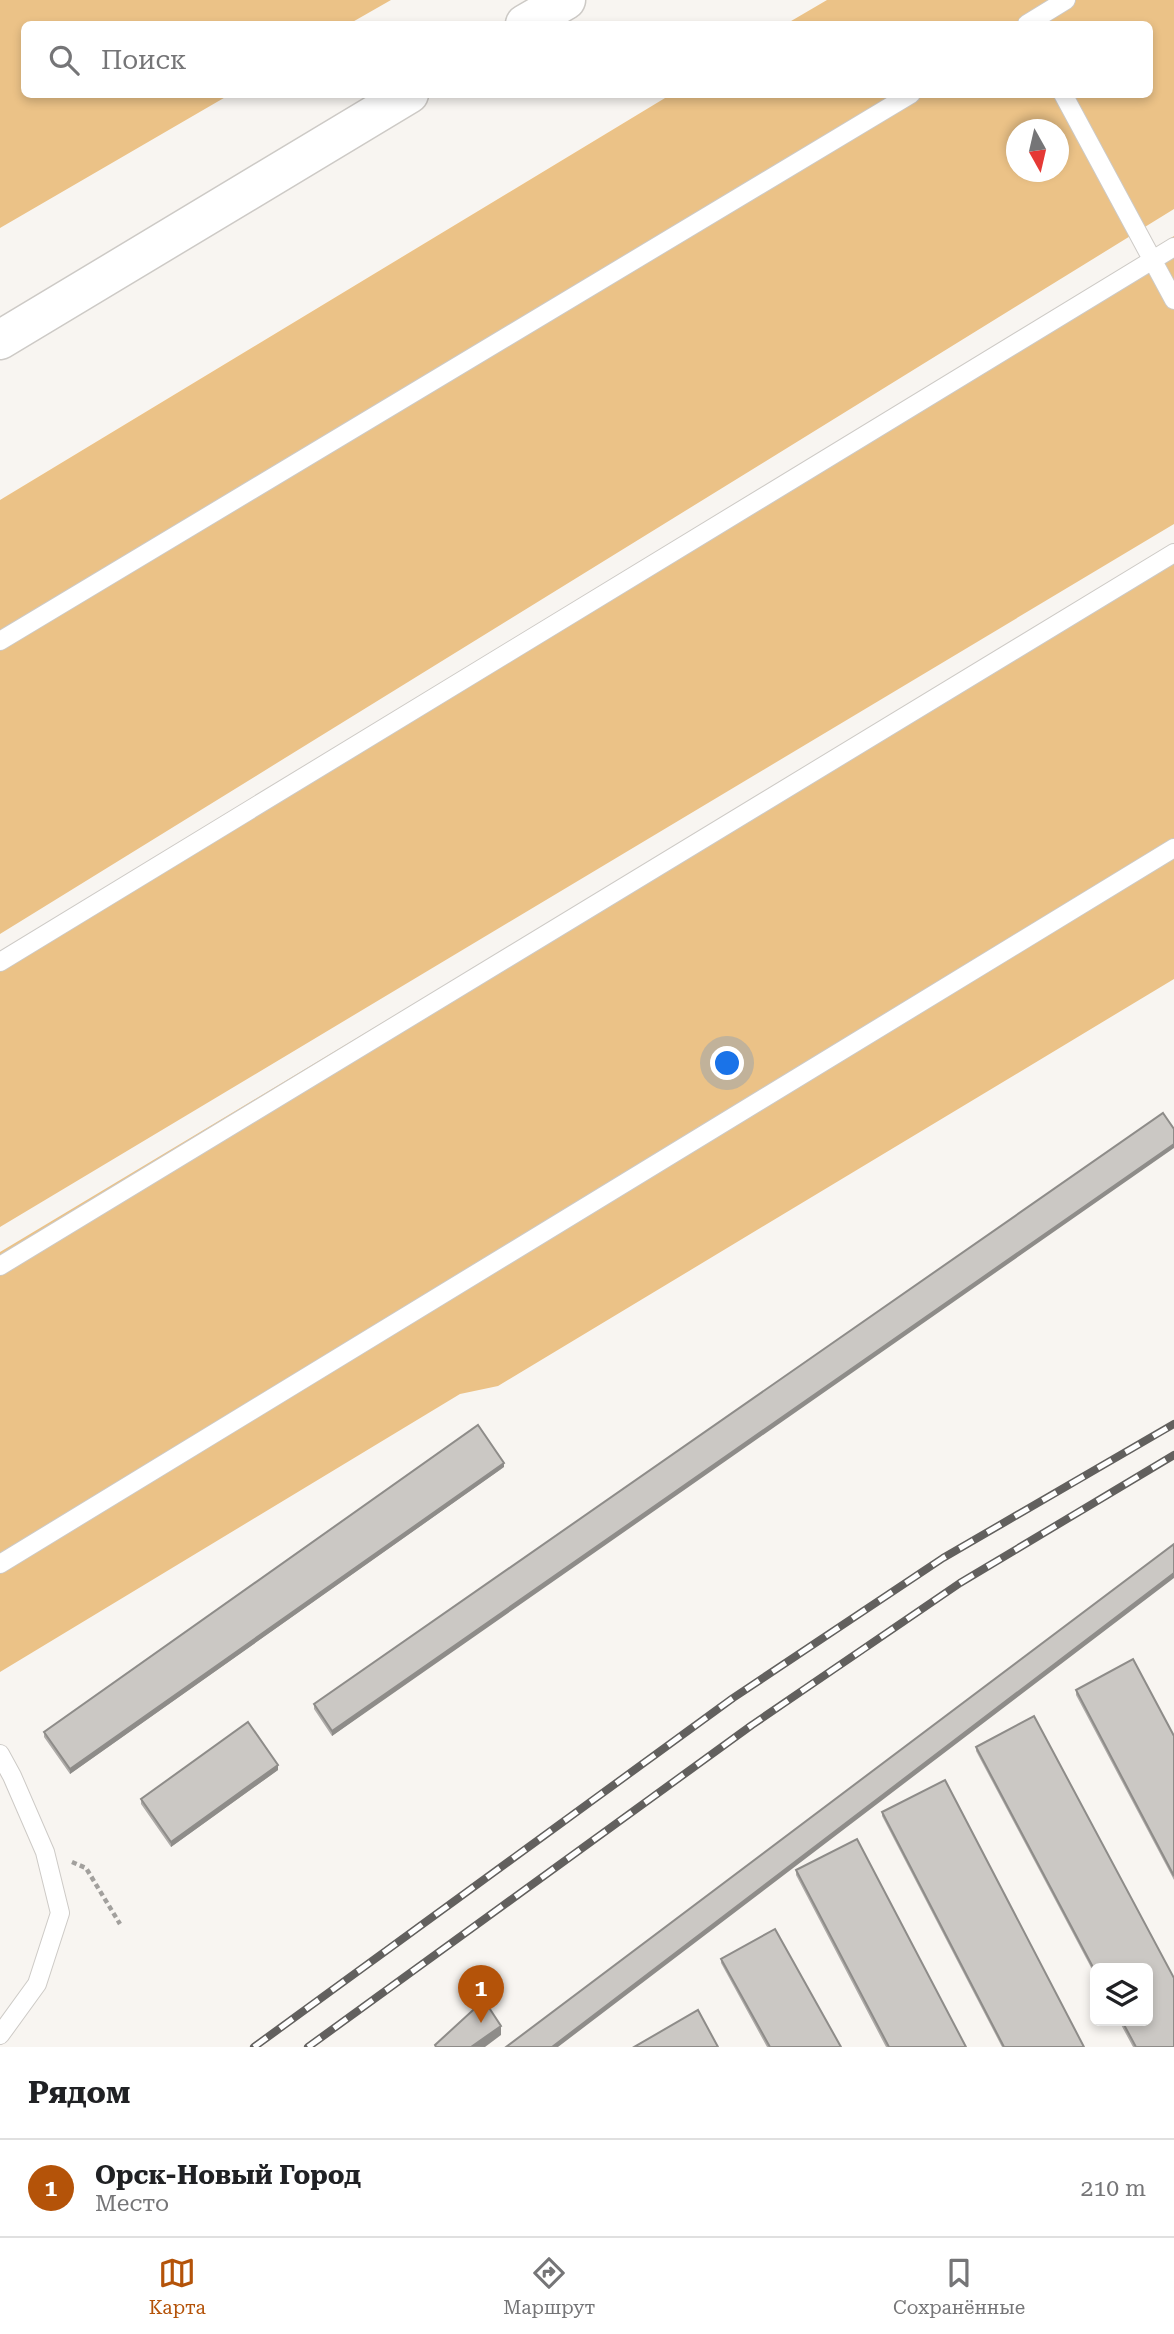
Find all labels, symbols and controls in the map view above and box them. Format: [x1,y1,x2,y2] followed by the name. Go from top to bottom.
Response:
[21,21,1153,98] search box
[45,41,83,79] icon: search
[101,45,187,75] text: Поиск
[1006,119,1069,182] north arrow
[710,1046,744,1080] your location
[1090,1963,1153,2026] map controls
[1090,1963,1153,2026] button: layers
[458,1965,504,2023] pin: 1
[28,2075,130,2110] text: Рядом
[95,2160,361,2190] text: Орск-Новый Город
[45,2175,57,2202] text: 1
[1081,2175,1146,2202] text: 210 m
[95,2190,169,2217] text: Место
[149,2254,206,2319] tab: Карта
[503,2254,595,2319] tab: Маршрут
[893,2254,1025,2319] tab: Сохранённые

